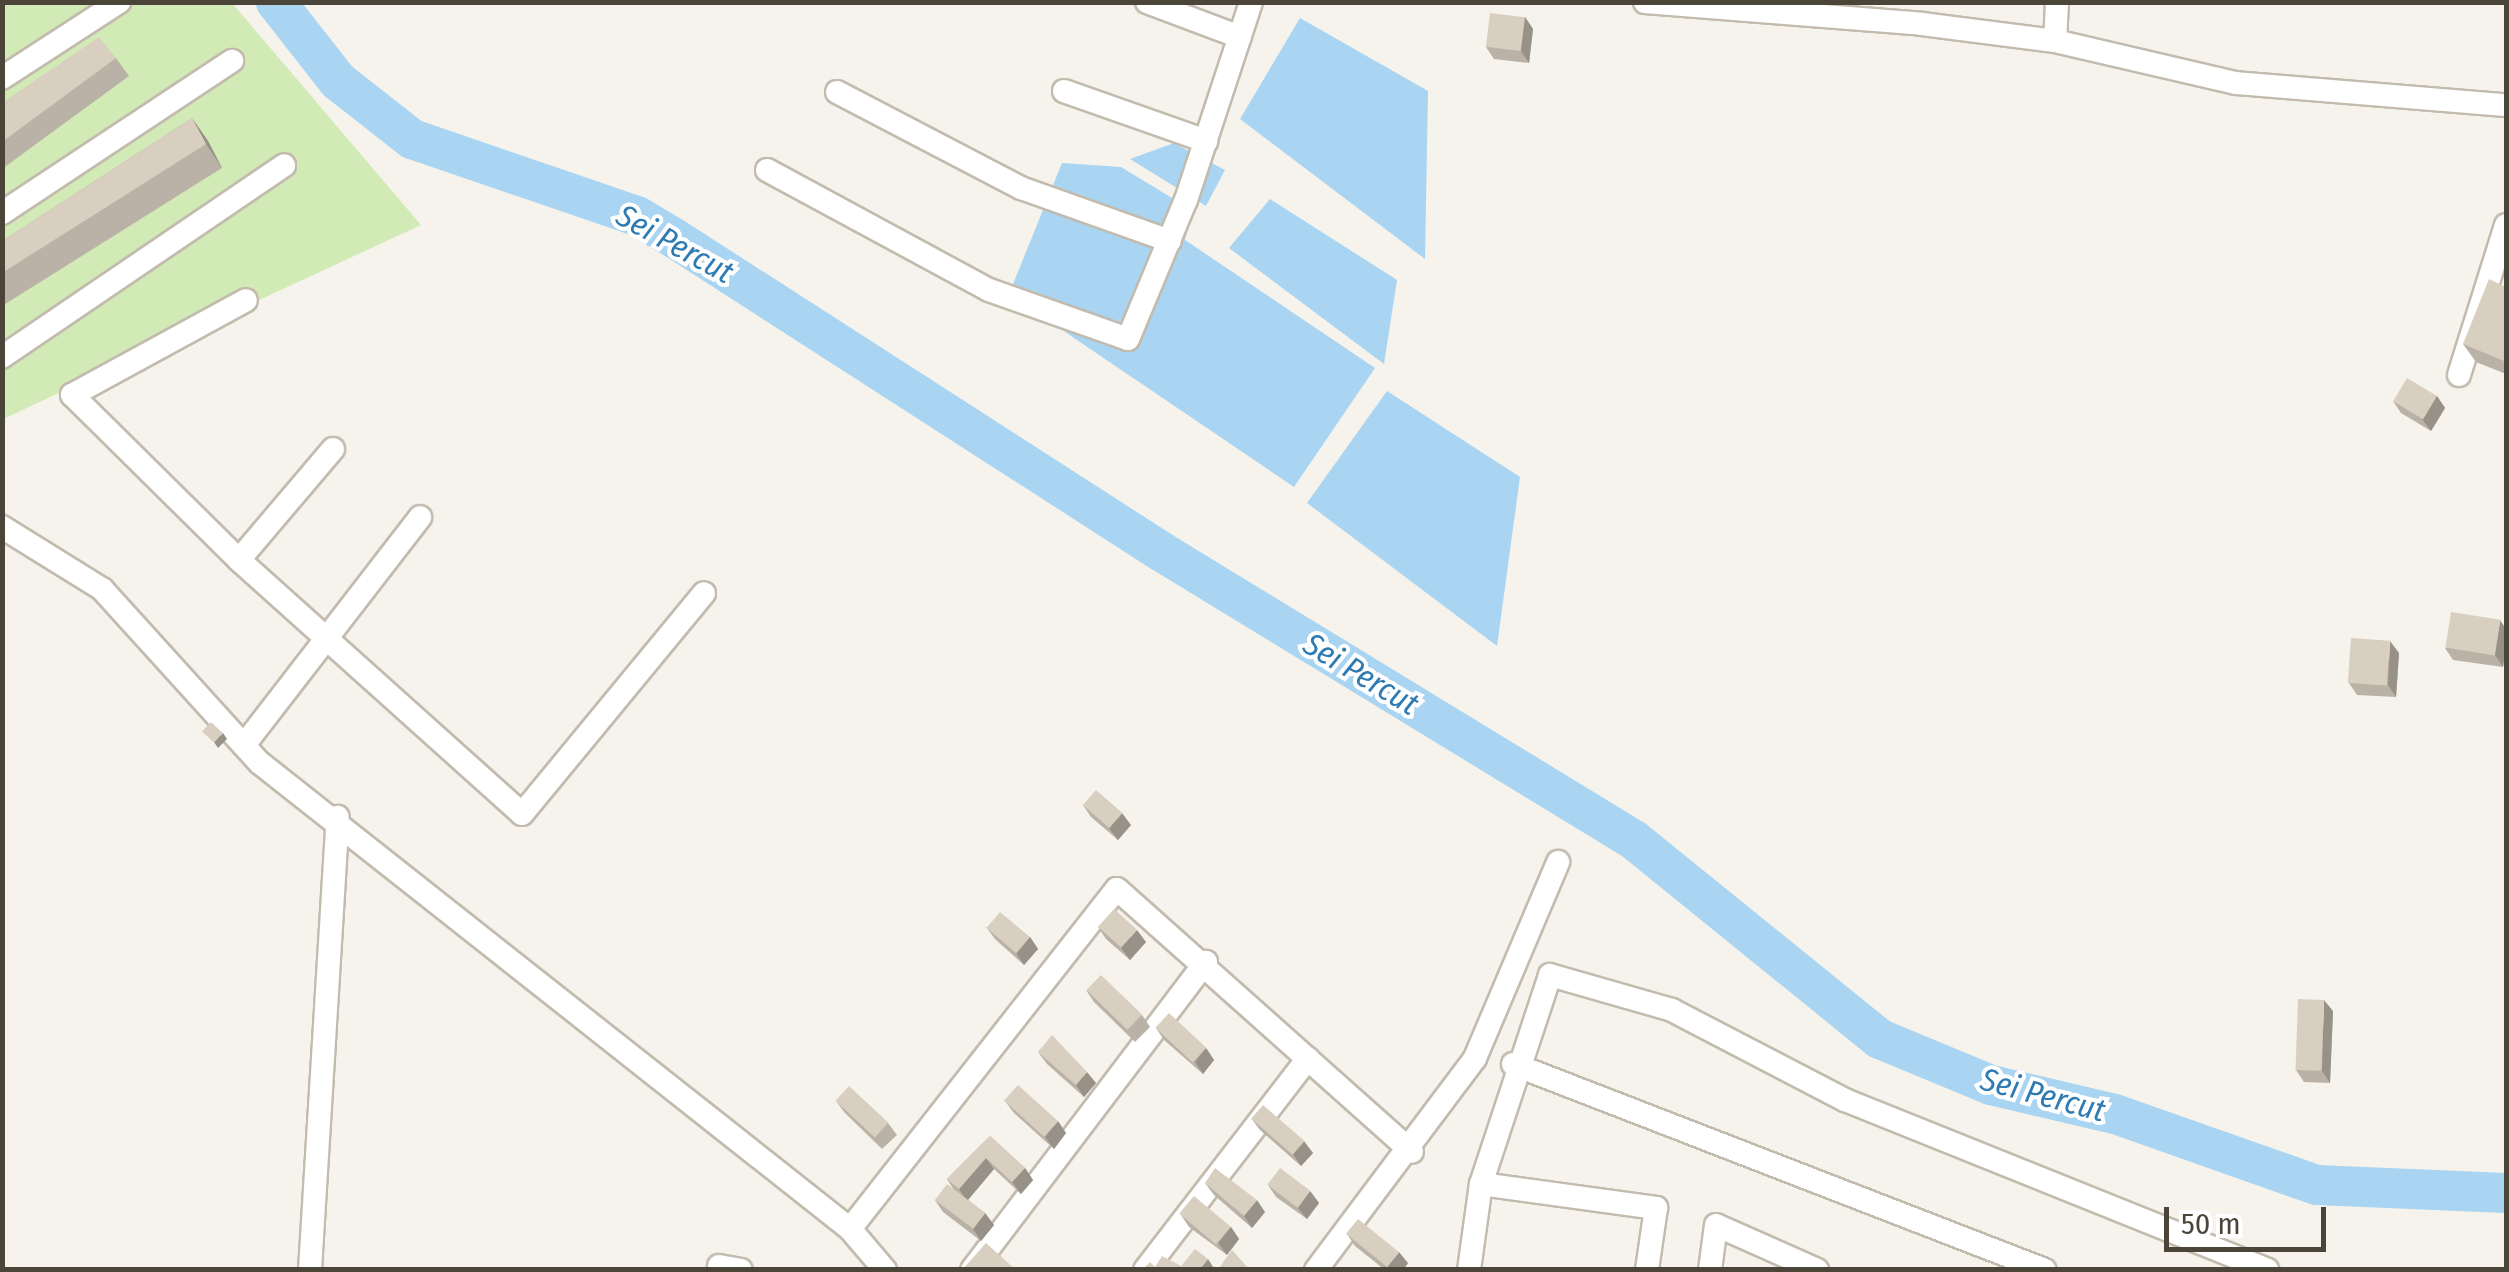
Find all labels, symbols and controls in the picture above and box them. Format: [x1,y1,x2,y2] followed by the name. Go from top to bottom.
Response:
[610,196,740,292] water label: Sei Percut
[1296,625,1426,723] water label: Sei Percut
[1976,1060,2110,1130] water label: Sei Percut
[2169,1187,2332,1249] scale bar
[2181,1206,2241,1242] text: 50 m

